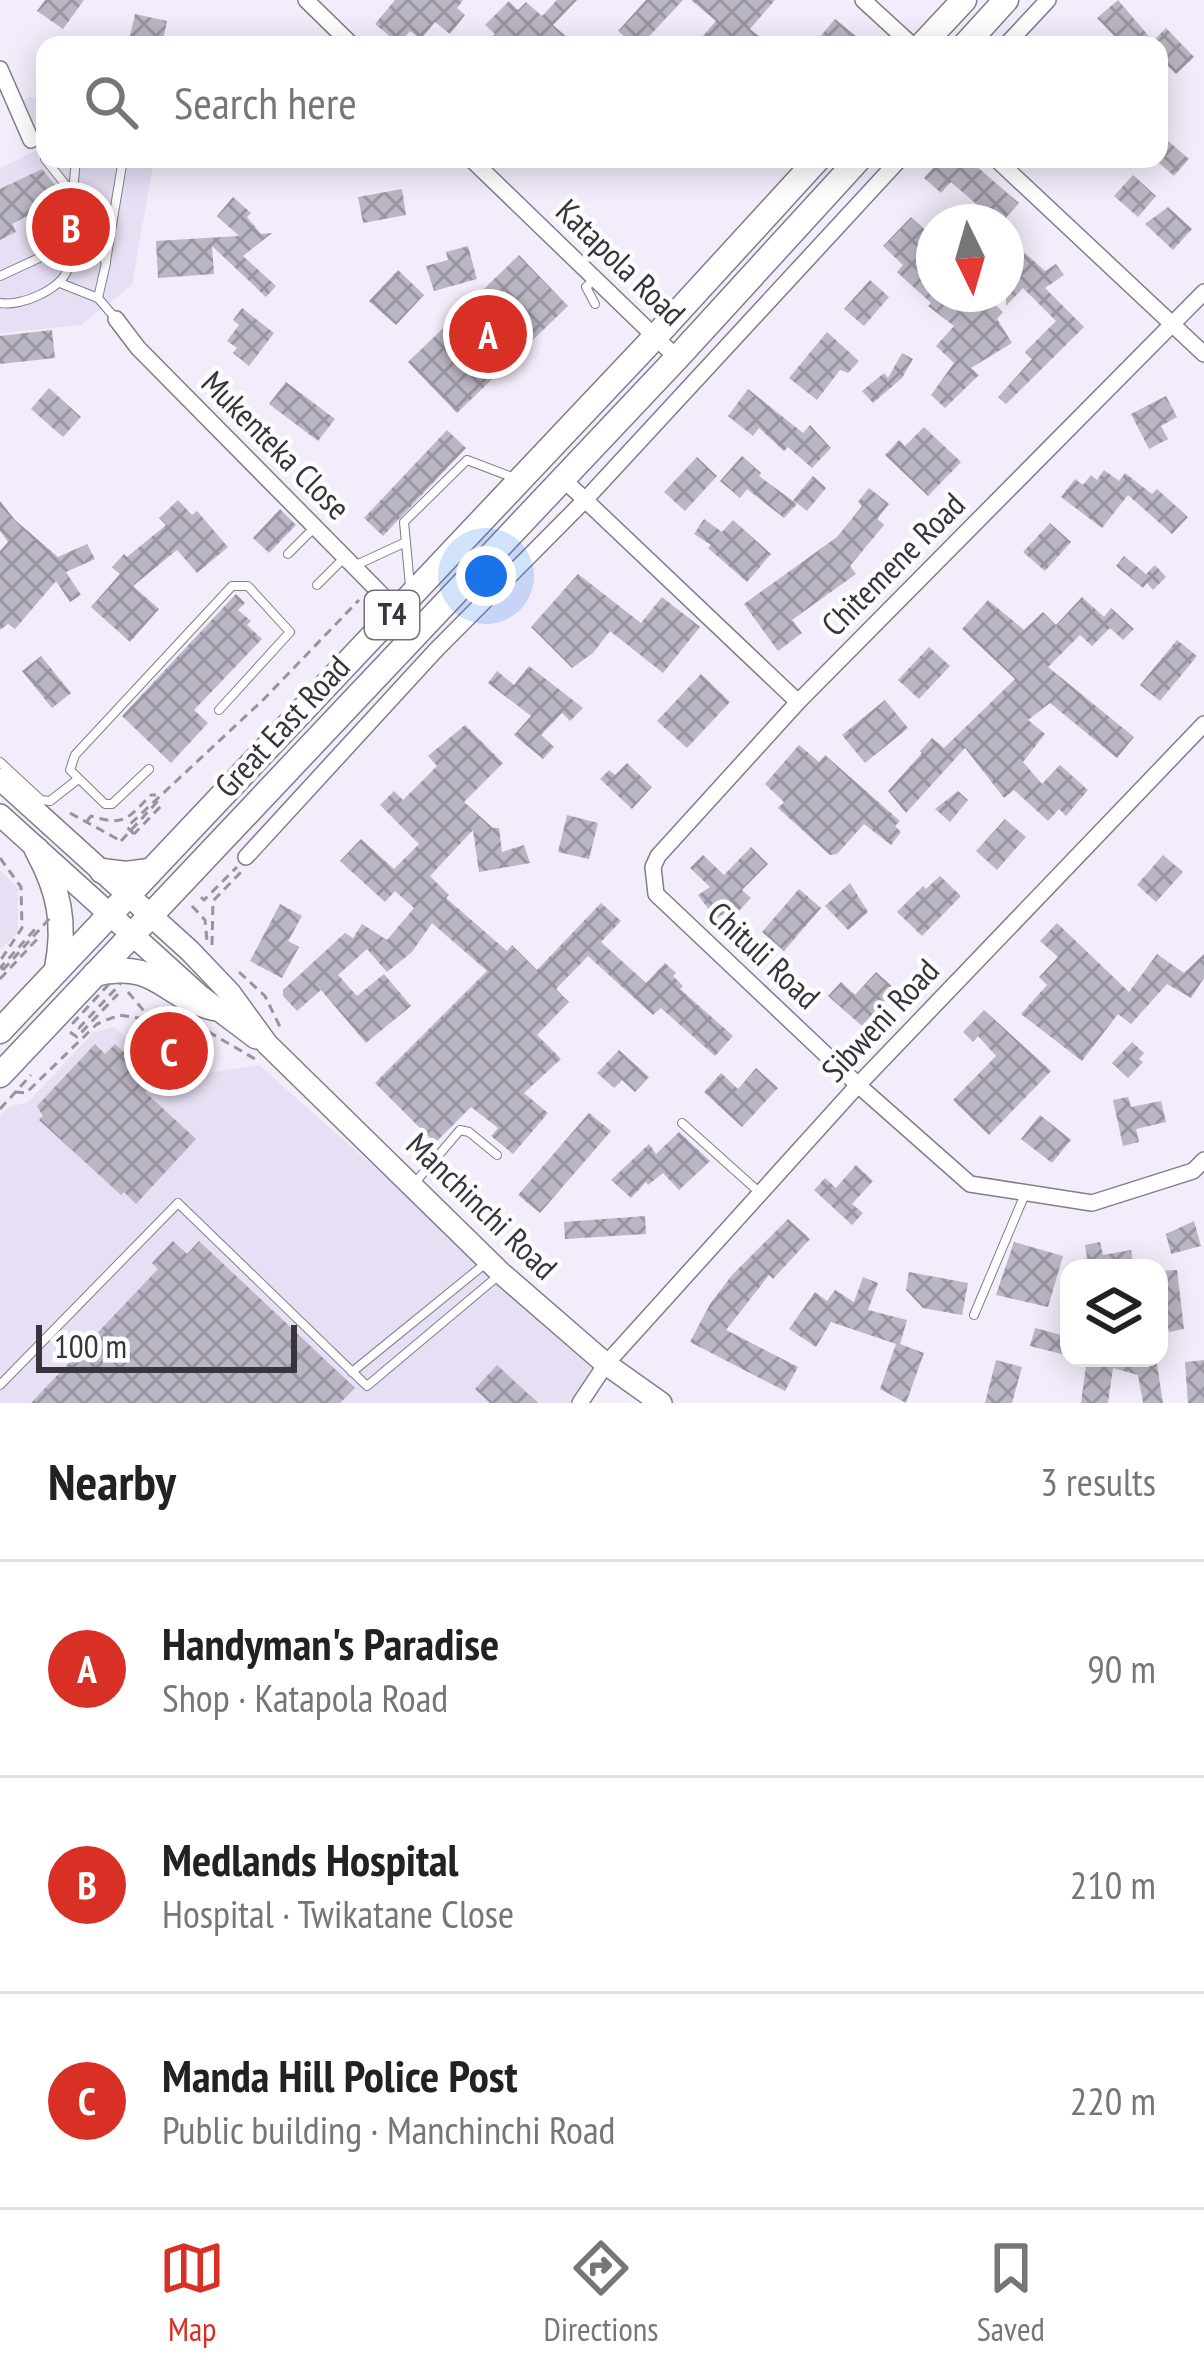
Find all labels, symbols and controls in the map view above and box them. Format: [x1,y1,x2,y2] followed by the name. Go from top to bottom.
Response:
[36,36,1168,168] search box
[78,69,144,135] icon: search
[174,73,357,131] text: Search here
[32,182,110,272] pin: B
[547,189,695,334] street label: Katapola Road
[916,204,1024,312] north arrow
[449,289,527,379] pin: A
[193,361,360,528] street label: Mukenteka Close
[812,483,974,645] street label: Chitemene Road
[456,546,516,606] your location
[365,591,419,639] road number: T4
[205,646,358,806] street label: Great East Road
[699,892,830,1018] street label: Chituli Road
[812,949,948,1090] street label: Sibweni Road
[130,1006,208,1096] pin: C
[398,1123,567,1288] street label: Manchinchi Road
[1060,1259,1168,1367] map controls
[1060,1259,1168,1367] button: layers
[36,1319,297,1372] scale bar
[54,1324,127,1367] text: 100 m
[48,1448,176,1514] text: Nearby
[1040,1456,1156,1507] text: 3 results
[162,1614,499,1672] text: Handyman's Paradise
[77,1643,97,1694] text: A
[1087,1643,1156,1694] text: 90 m
[162,1672,448,1723] text: Shop · Katapola Road
[162,1830,459,1888] text: Medlands Hospital
[77,1859,97,1910] text: B
[1070,1859,1156,1910] text: 210 m
[162,1888,514,1939] text: Hospital · Twikatane Close
[162,2046,518,2104] text: Manda Hill Police Post
[78,2075,96,2126] text: C
[1070,2075,1156,2126] text: 220 m
[162,2104,615,2155] text: Public building · Manchinchi Road
[159,2235,225,2350] tab: Map
[544,2235,658,2350] tab: Directions
[977,2235,1045,2350] tab: Saved

